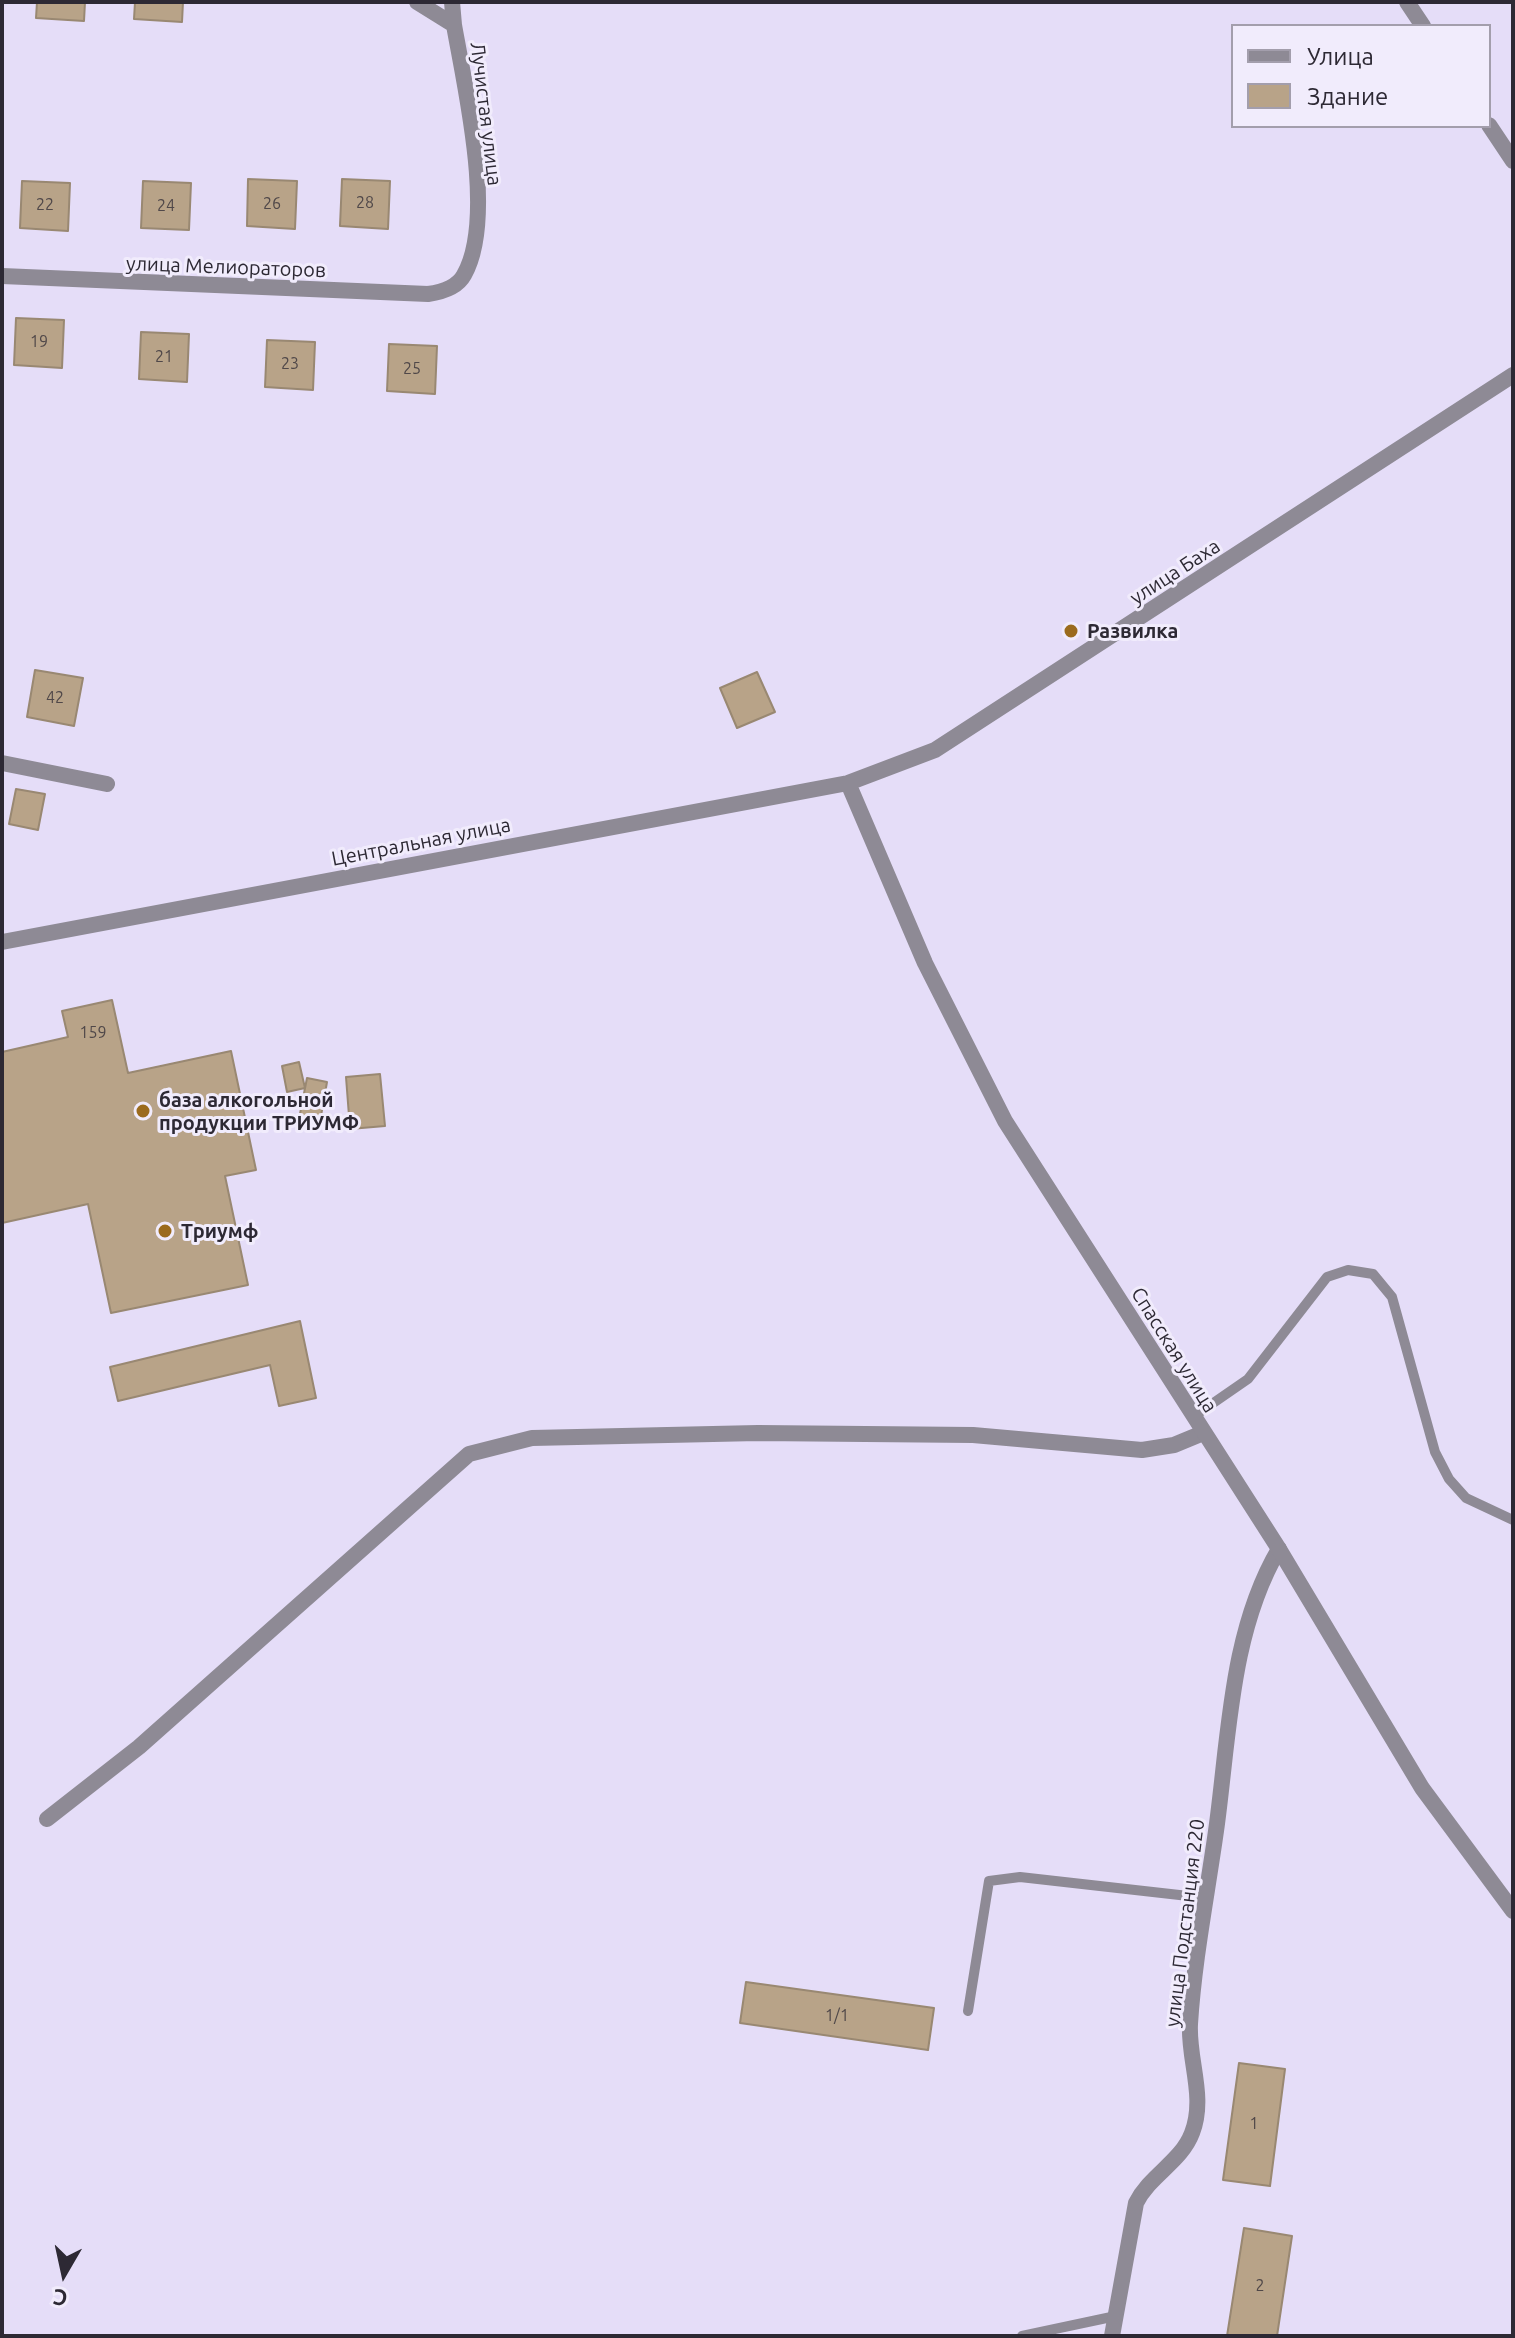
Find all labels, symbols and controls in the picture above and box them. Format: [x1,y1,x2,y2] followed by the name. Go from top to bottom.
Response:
[1231,24,1491,128] legend
[465,41,507,187] street label: Лучистая улица
[1307,43,1374,70] text: Улица
[1307,83,1388,110] text: Здание
[356,193,374,213] house number: 28
[263,194,281,214] house number: 26
[36,195,54,215] house number: 22
[157,196,175,216] house number: 24
[126,252,326,282] street label: улица Мелиораторов
[30,332,48,352] house number: 19
[155,347,173,367] house number: 21
[281,354,299,374] house number: 23
[403,359,421,379] house number: 25
[1126,534,1224,610] street label: улица Баха
[1087,619,1178,643] place label: Развилка
[1062,622,1080,640] marker: Развилка
[46,688,64,708] house number: 42
[330,813,512,871] street label: Центральная улица
[79,1023,107,1043] house number: 159
[159,1088,359,1135] place label: база алкогольной продукции ТРИУМФ
[134,1102,152,1120] marker: база алкогольной продукции ТРИУМФ
[181,1219,258,1243] place label: Триумф
[156,1222,174,1240] marker: Триумф
[1126,1283,1222,1417] street label: Спасская улица
[1160,1818,1210,2028] street label: улица Подстанция 220
[825,2006,849,2026] house number: 1/1
[1249,2114,1259,2134] house number: 1
[24,2234,104,2314] north arrow
[1255,2276,1265,2296] house number: 2
[51,2285,69,2312] text: С

